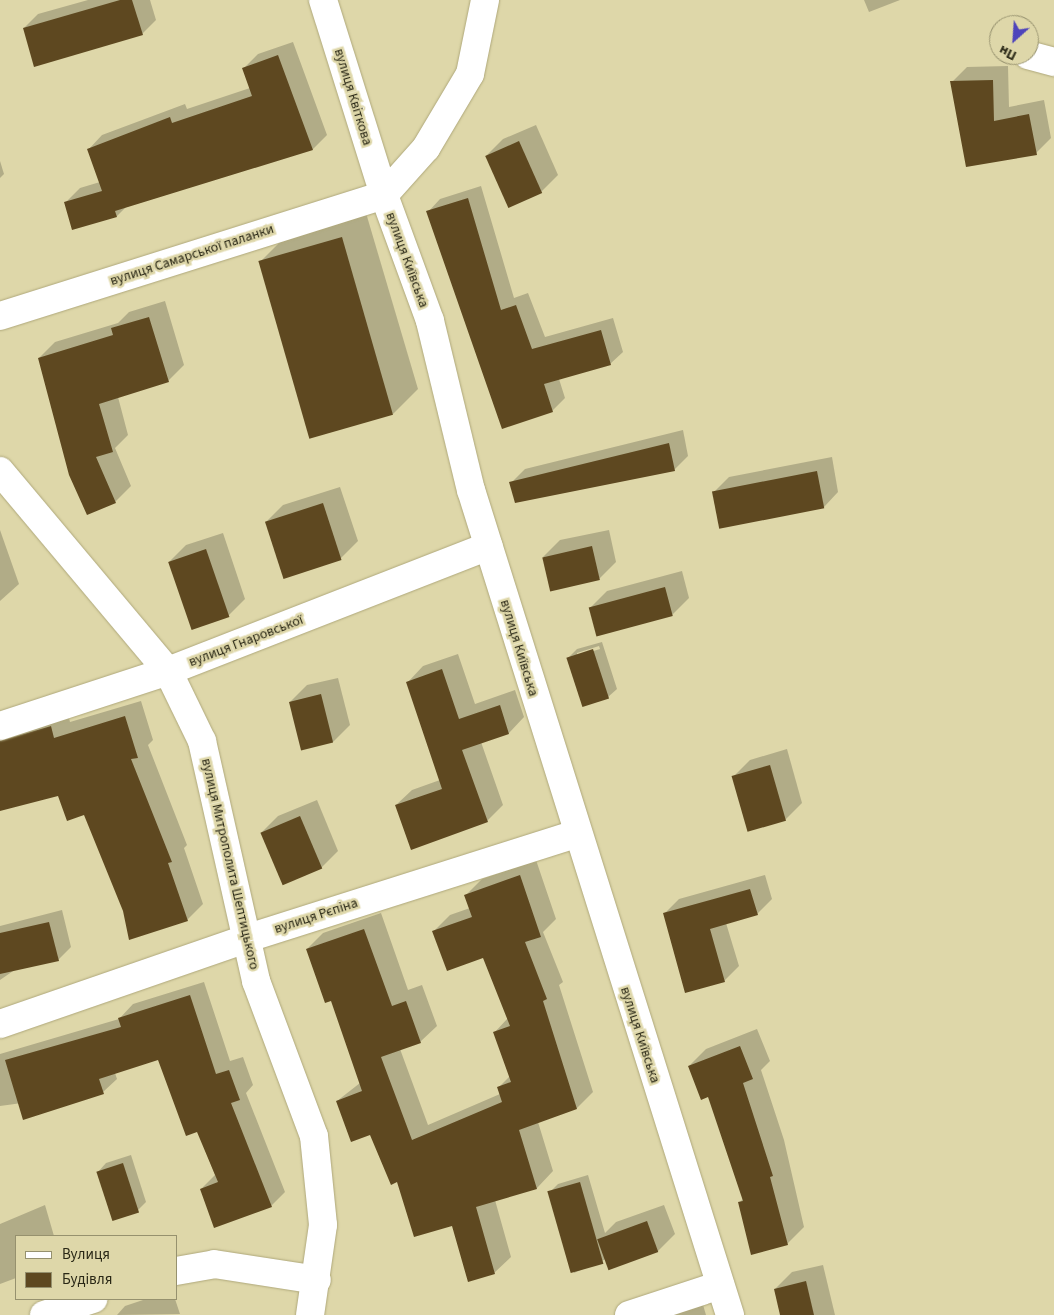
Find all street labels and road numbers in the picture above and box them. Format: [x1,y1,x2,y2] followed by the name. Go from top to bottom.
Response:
[330,47,376,147] street label: вулиця Квіткова
[382,210,432,310] street label: вулиця Київська
[108,221,276,289] street label: вулиця Самарської паланки
[496,598,542,698] street label: вулиця Київська
[186,611,306,671] street label: вулиця Гнаровської
[197,757,263,971] street label: вулиця Митрополита Шептицького
[272,895,360,937] street label: вулиця Рєпіна
[617,985,663,1085] street label: вулиця Київська

